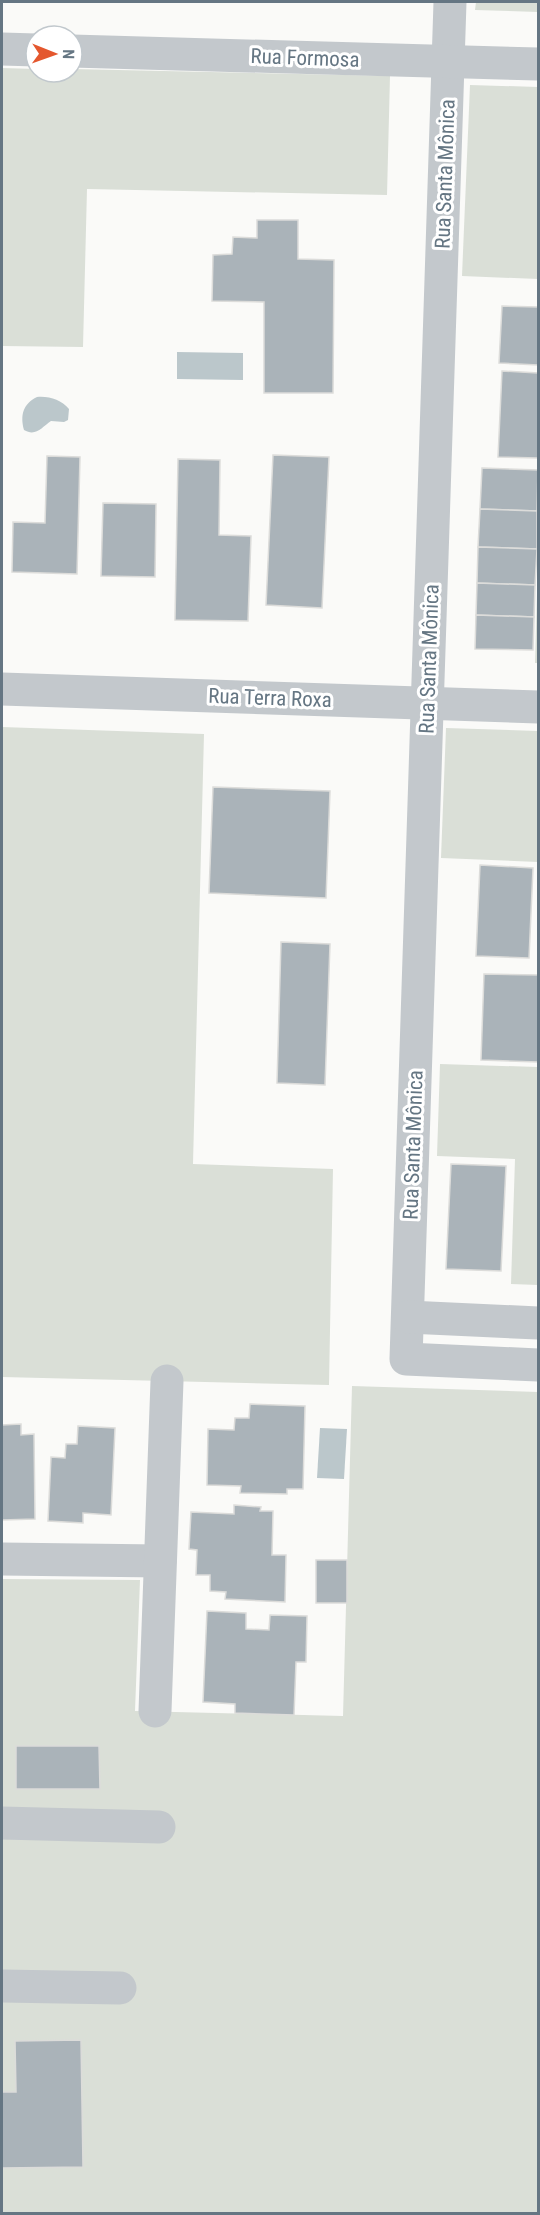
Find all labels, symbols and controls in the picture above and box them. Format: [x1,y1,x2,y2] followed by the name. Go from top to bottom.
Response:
[24,24,84,84] north arrow
[250,44,360,72] street label: Rua Formosa
[59,49,78,59] text: N
[430,99,460,249] street label: Rua Santa Mônica
[414,584,444,734] street label: Rua Santa Mônica
[208,684,332,712] street label: Rua Terra Roxa
[398,1070,428,1220] street label: Rua Santa Mônica

